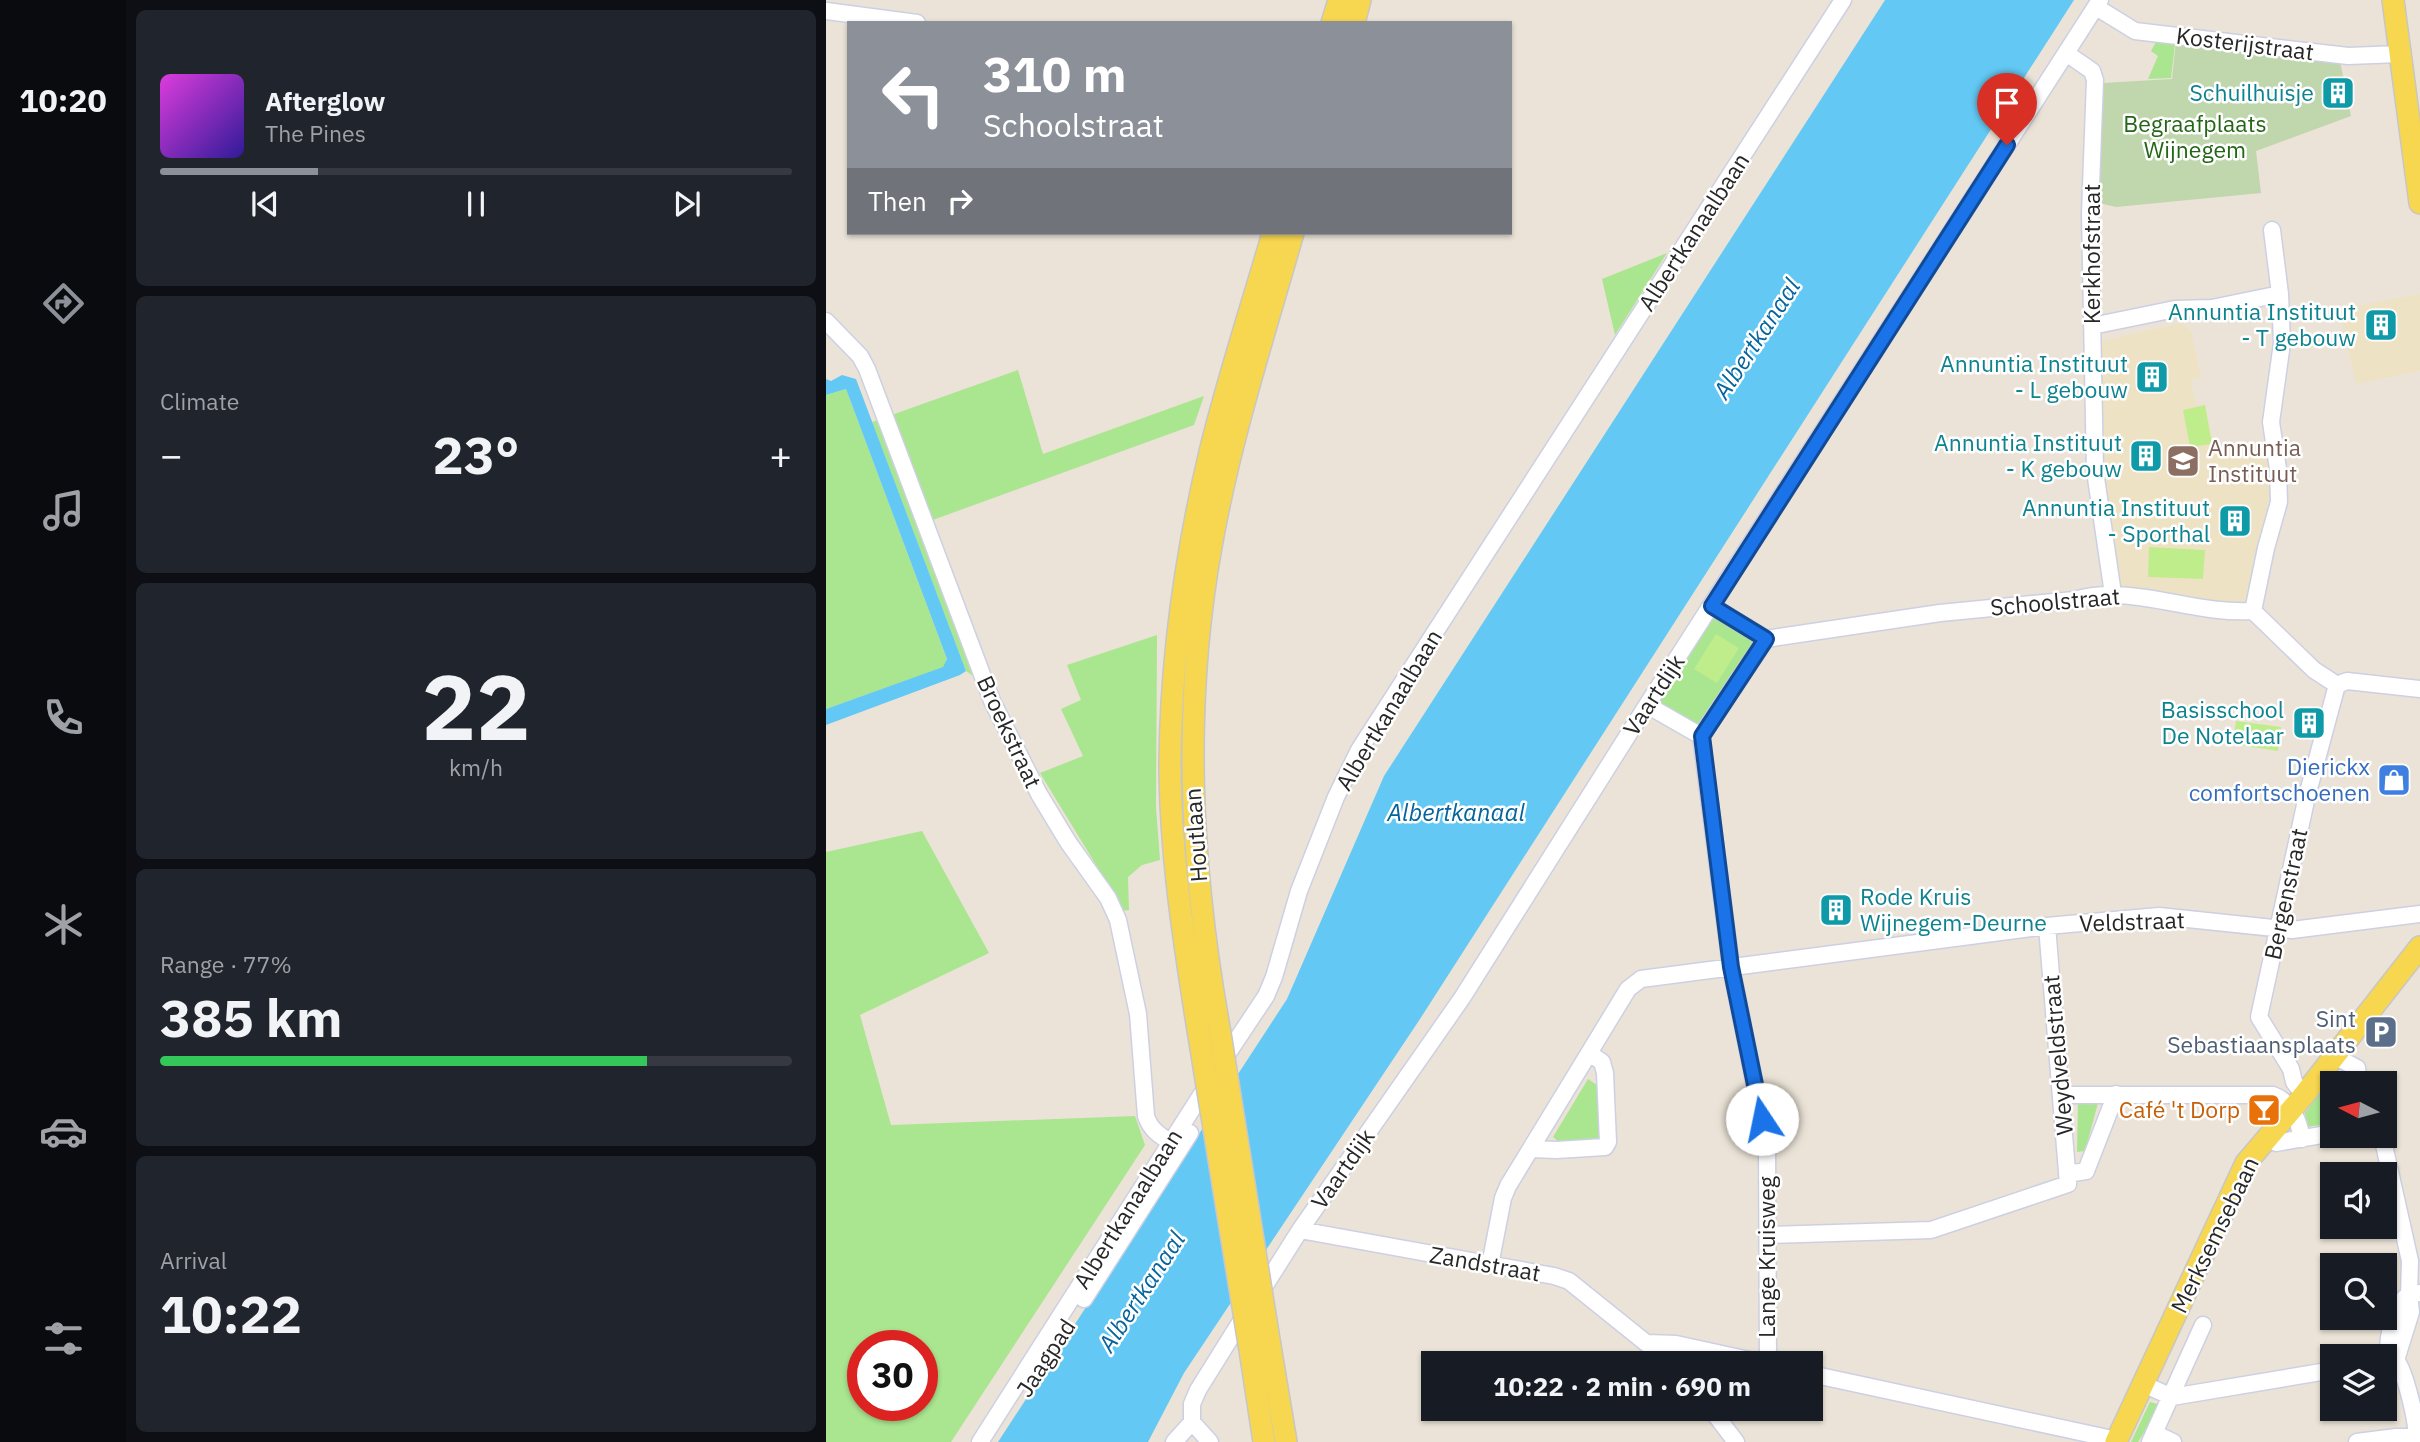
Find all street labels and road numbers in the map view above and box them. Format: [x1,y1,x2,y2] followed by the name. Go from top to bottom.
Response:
[2175,20,2316,66] street label: Kosterijstraat
[1631,147,1755,316] street label: Albertkanaalbaan
[2076,184,2106,324] street label: Kerkhofstraat
[1989,580,2121,622] street label: Schoolstraat
[1328,623,1448,796] street label: Albertkanaalbaan
[1616,648,1691,741] street label: Vaartdijk
[971,670,1049,793] street label: Broekstraat
[1177,787,1213,883] street label: Houtlaan
[2256,825,2314,962] street label: Bergenstraat
[2079,904,2185,938] street label: Veldstraat
[2035,974,2079,1137] street label: Weydveldstraat
[1304,1122,1381,1214] street label: Vaartdijk
[1068,1124,1188,1294] street label: Albertkanaalbaan
[2163,1151,2265,1318] street label: Merksemsebaan
[1751,1176,1781,1338] street label: Lange Kruisweg
[1427,1239,1543,1288] street label: Zandstraat
[1009,1313,1082,1402] street label: Jaagpad

